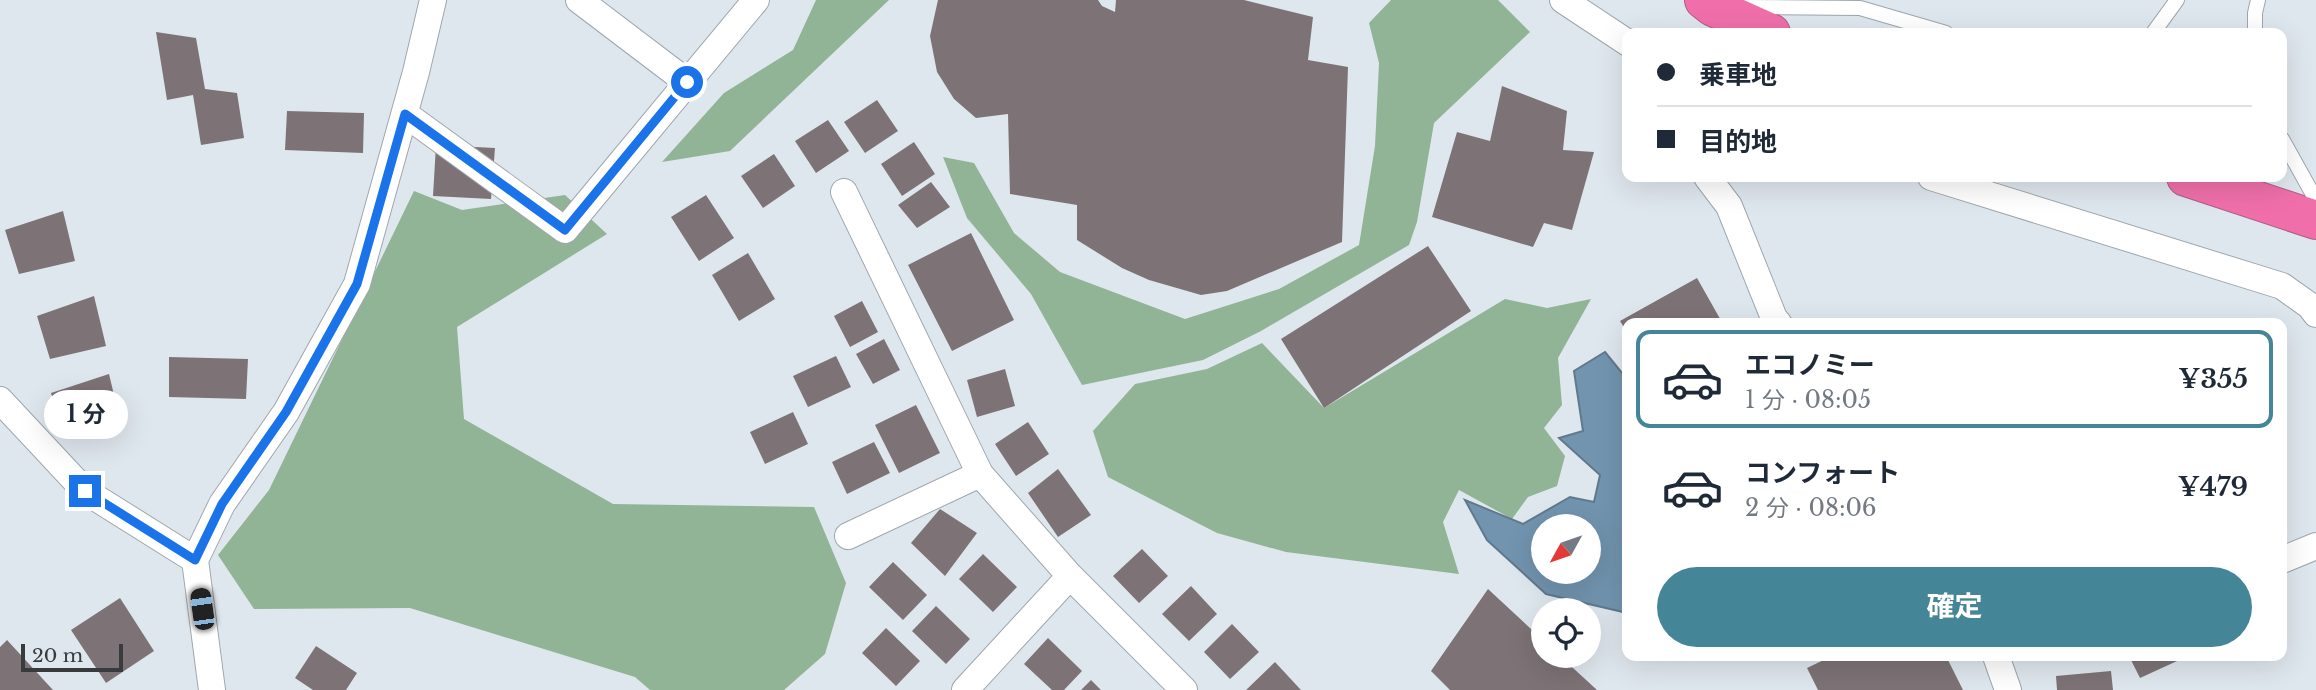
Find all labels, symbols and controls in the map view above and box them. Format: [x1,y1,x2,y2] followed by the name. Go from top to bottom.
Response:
[1699,59,1777,91] text: 乗車地
[671,66,703,98] route start
[1699,126,1777,158] text: 目的地
[1661,348,1724,411] icon: car
[1745,349,1875,381] text: エコノミー
[2178,363,2248,395] text: ¥355
[1745,386,1871,414] text: 1 分 · 08:05
[43,390,127,438] callout: 1 分
[66,400,106,428] text: 1 分
[1661,456,1724,519] icon: car
[1745,457,1900,489] text: コンフォート
[2178,471,2248,503] text: ¥479
[69,475,101,507] route end
[1745,494,1877,522] text: 2 分 · 08:06
[1531,514,1601,584] north arrow
[1531,514,1601,668] map controls
[1657,567,2252,647] button: 確定
[189,587,216,631] car
[1531,598,1601,668] button: locate
[21,641,122,673] scale bar
[32,644,83,667] text: 20 m

